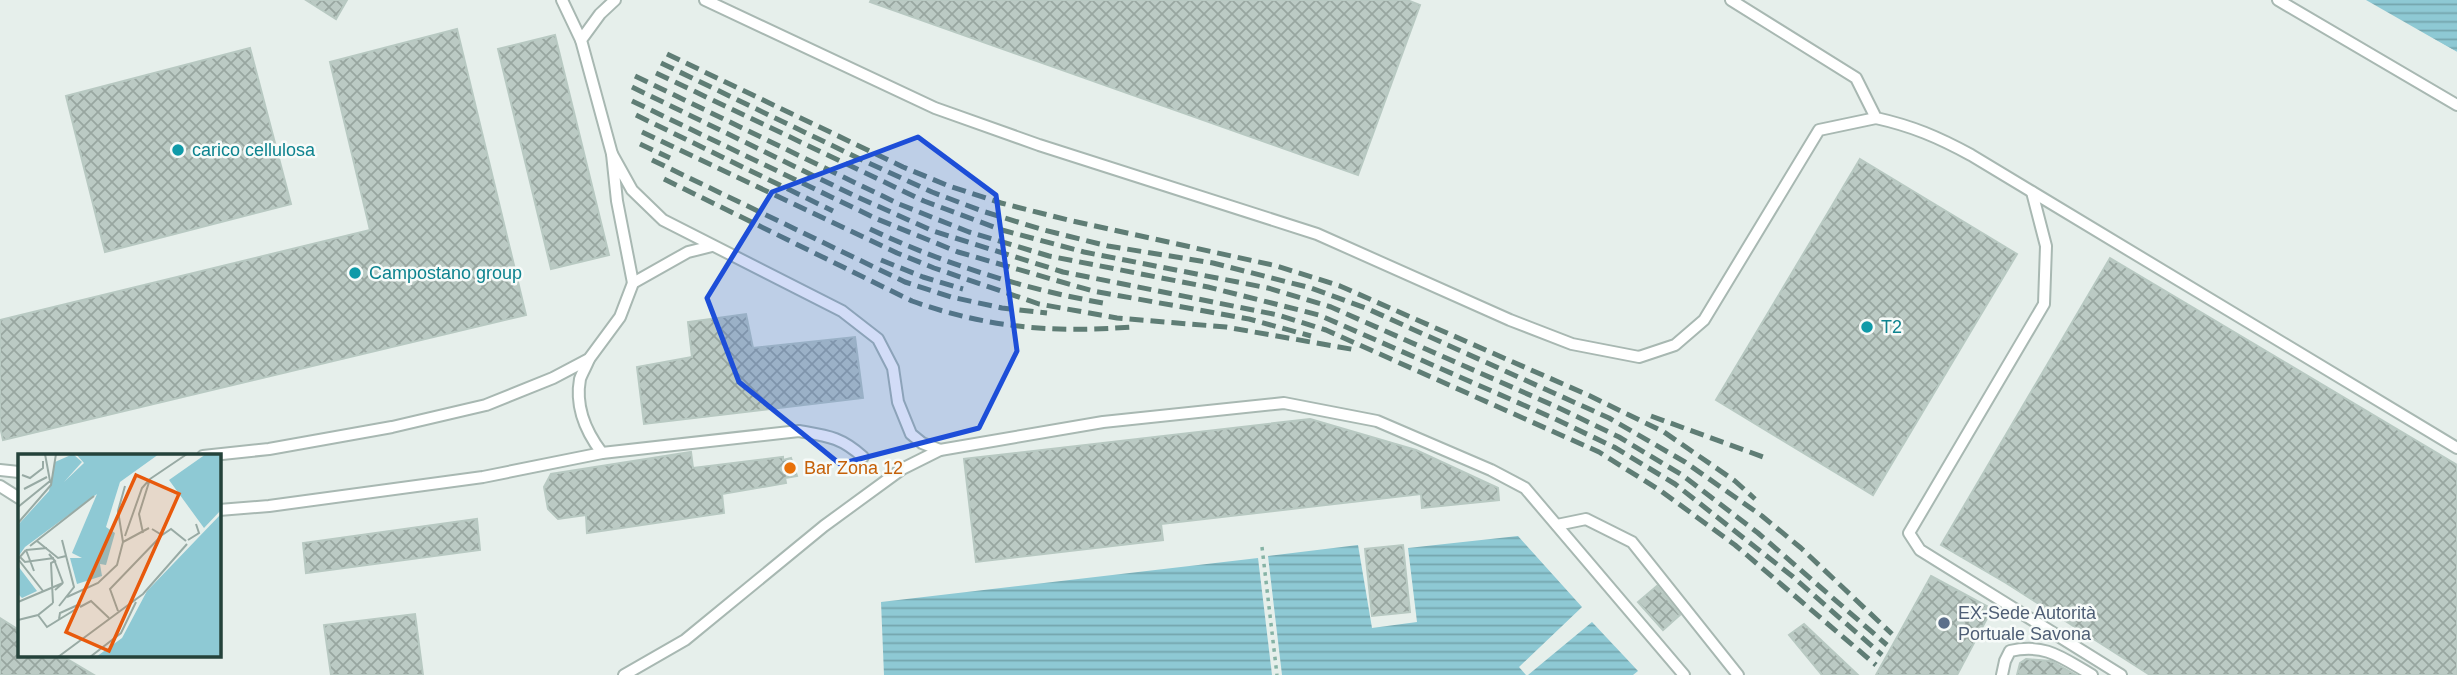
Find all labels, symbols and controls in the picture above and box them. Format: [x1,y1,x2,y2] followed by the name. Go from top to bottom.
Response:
[192,140,316,160] place label: carico cellulosa
[170,142,186,158] marker: carico cellulosa
[369,263,522,283] place label: Campostano group
[347,265,363,281] marker: Campostano group
[1881,317,1902,337] place label: T2
[1859,319,1875,335] marker: T2
[18,454,220,658] inset map
[804,458,903,478] place label: Bar Zona 12
[782,460,798,476] marker: Bar Zona 12
[1958,603,2097,644] place label: EX-Sede Autorità Portuale Savona
[1936,615,1952,631] marker: EX-Sede Autorità Portuale Savona

